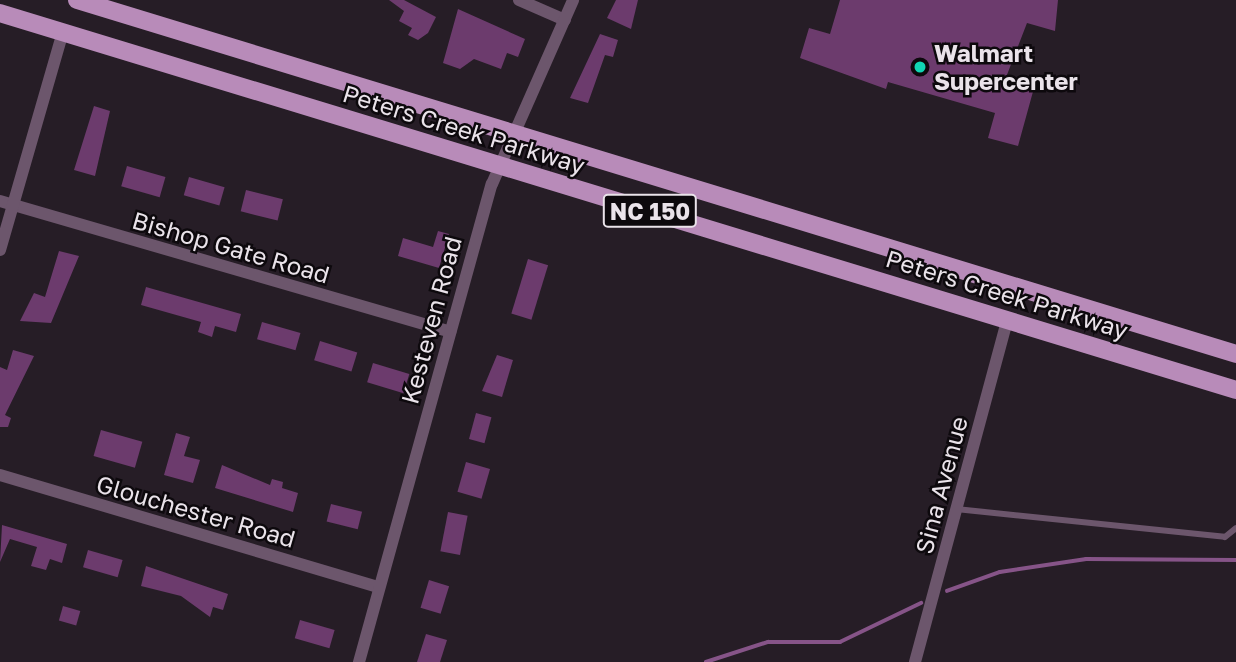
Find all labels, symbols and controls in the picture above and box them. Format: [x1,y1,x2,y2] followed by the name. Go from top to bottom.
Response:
[934,39,1078,95] place label: Walmart Supercenter
[912,59,928,75] marker: Walmart Supercenter
[340,78,588,180] street label: Peters Creek Parkway
[603,192,697,230] road number: NC 150
[129,205,333,289] street label: Bishop Gate Road
[395,233,467,407] street label: Kesteven Road
[883,243,1131,345] street label: Peters Creek Parkway
[909,413,973,557] street label: Sina Avenue
[93,469,299,553] street label: Glouchester Road

